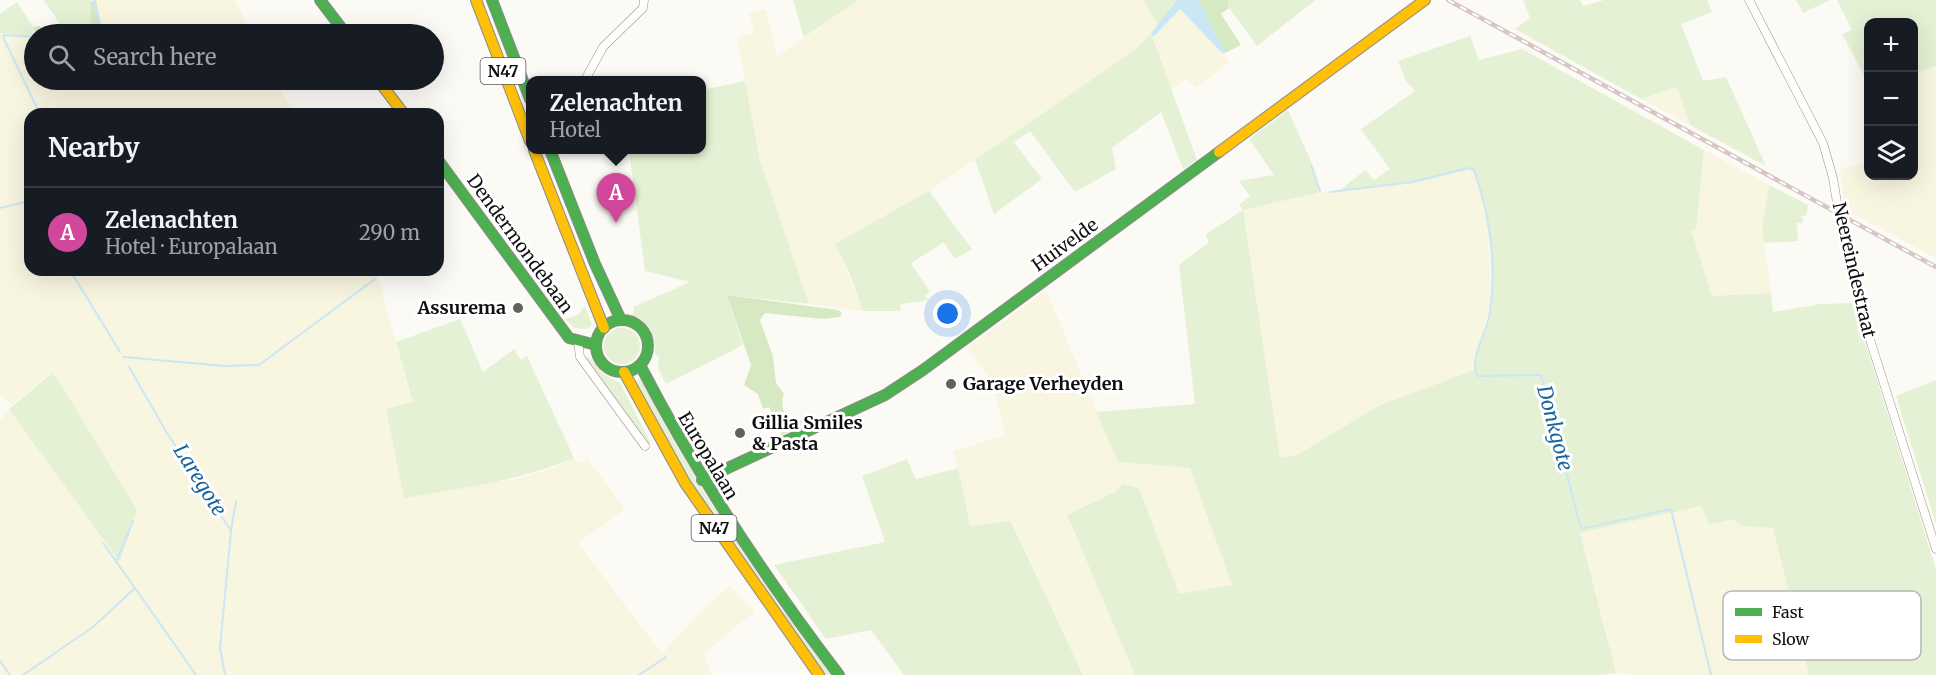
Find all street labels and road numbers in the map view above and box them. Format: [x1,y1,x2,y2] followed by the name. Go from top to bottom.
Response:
[480,58,526,84] road number: N47
[462,170,579,318] street label: Dendermondebaan
[1828,200,1881,340] street label: Neereindestraat
[1027,213,1102,276] street label: Huivelde
[673,408,744,504] street label: Europalaan
[692,515,736,541] road number: N47

